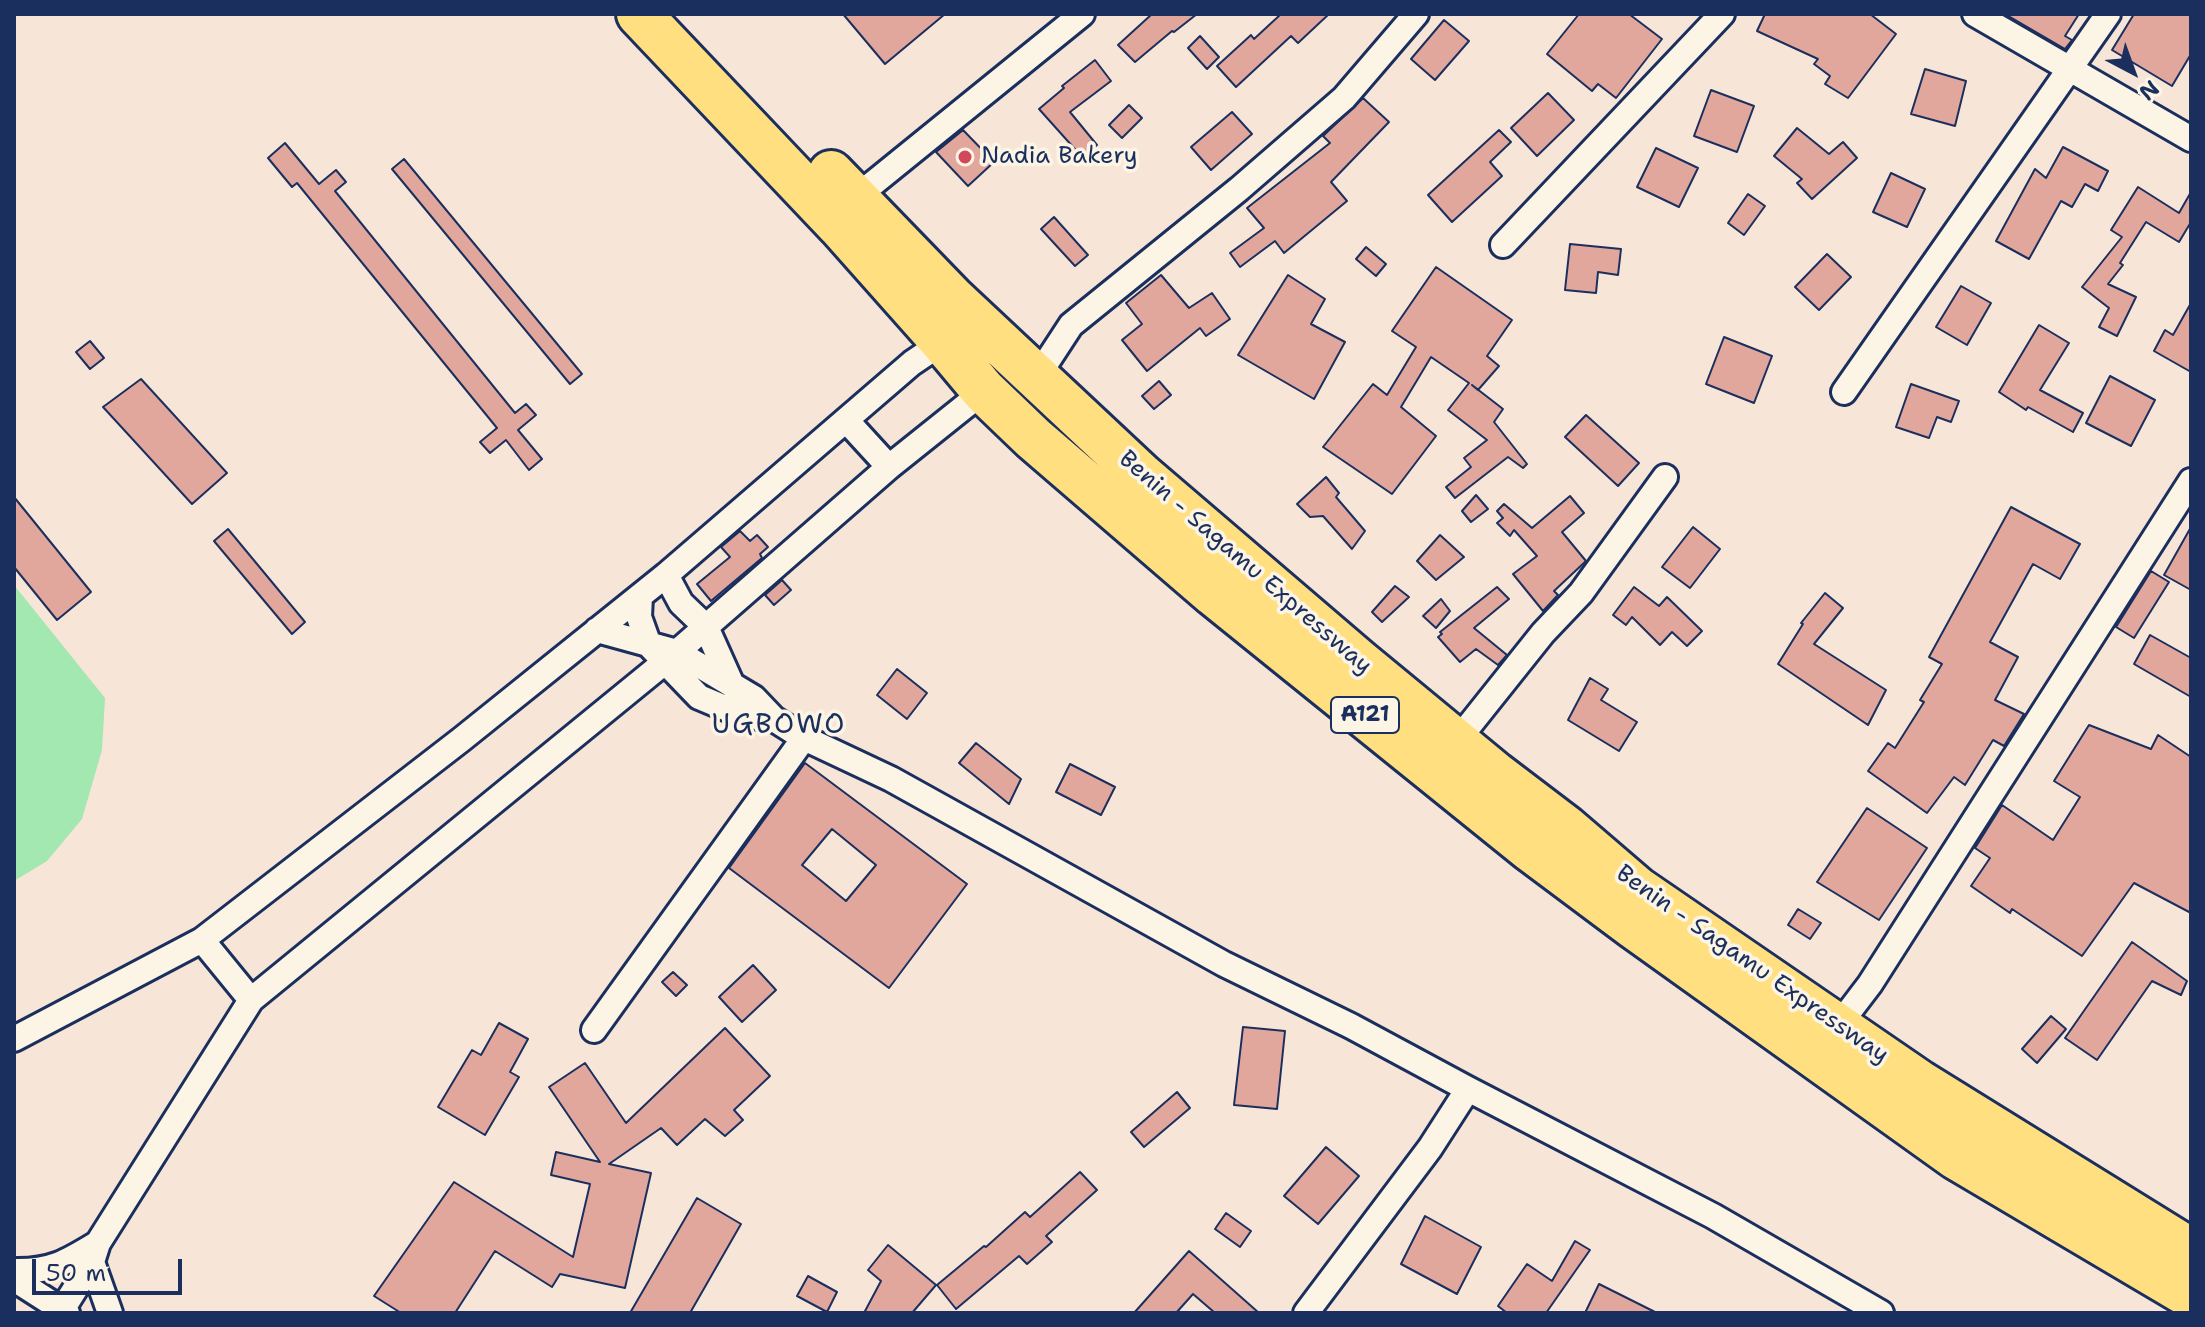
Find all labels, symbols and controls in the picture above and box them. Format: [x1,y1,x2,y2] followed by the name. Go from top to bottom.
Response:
[2093,32,2173,112] north arrow
[2133,74,2165,107] text: N
[981,143,1138,171] place label: Nadia Bakery
[956,148,974,166] marker: Nadia Bakery
[1112,445,1378,681] street label: Benin - Sagamu Expressway
[1331,697,1399,733] road number: A121
[711,709,847,743] district label: UGBOWO
[1610,860,1894,1070] street label: Benin - Sagamu Expressway
[36,1243,186,1293] scale bar
[46,1257,106,1289] text: 50 m

